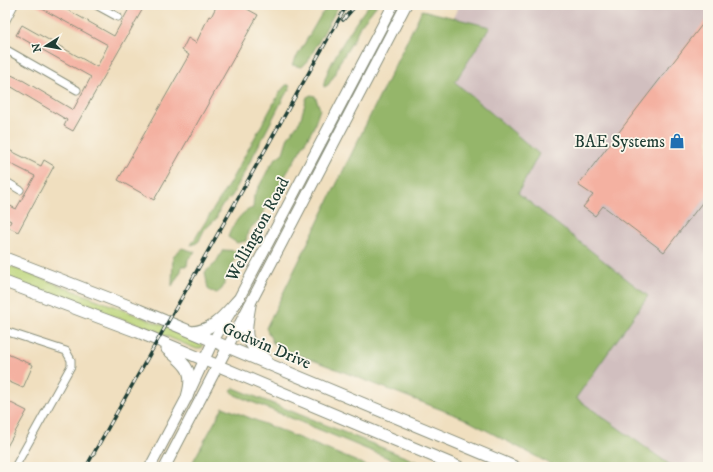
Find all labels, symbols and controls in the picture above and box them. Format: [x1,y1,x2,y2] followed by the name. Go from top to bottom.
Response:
[26,26,66,66] north arrow
[29,42,45,53] text: N
[574,131,665,153] place label: BAE Systems
[668,132,686,150] shop icon: BAE Systems
[221,173,295,286] street label: Wellington Road
[219,317,314,374] street label: Godwin Drive

